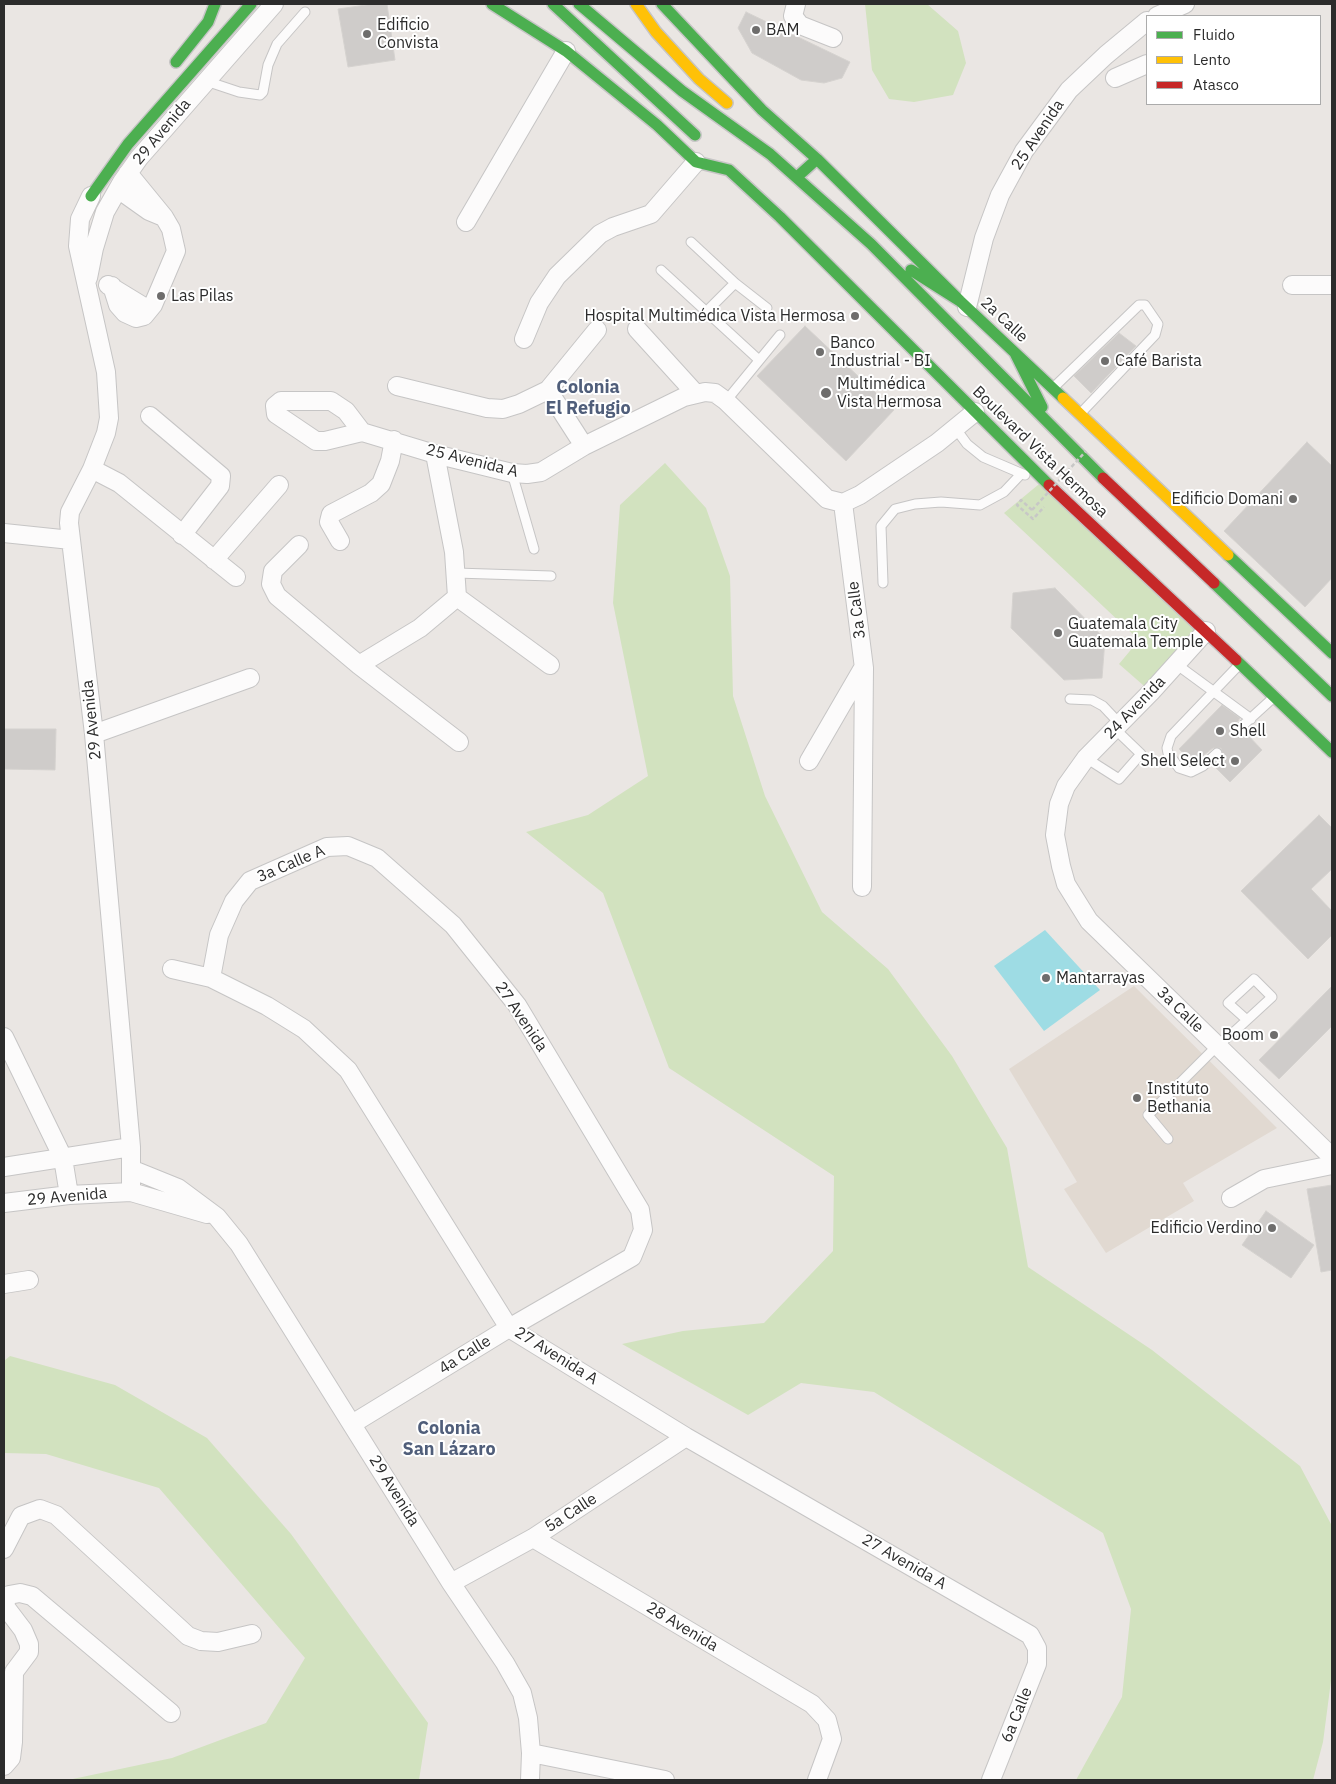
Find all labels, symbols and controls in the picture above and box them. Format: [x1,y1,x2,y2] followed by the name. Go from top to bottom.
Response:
[377,15,439,53] place label: Edificio Convista
[1146,15,1321,105] legend
[766,20,800,40] place label: BAM
[750,24,762,36] marker: BAM
[1193,25,1235,44] text: Fluido
[361,28,373,40] marker: Edificio Convista
[1193,50,1231,69] text: Lento
[1193,75,1239,94] text: Atasco
[129,95,195,169] street label: 29 Avenida
[1008,96,1068,174] street label: 25 Avenida
[171,286,233,306] place label: Las Pilas
[155,290,167,302] marker: Las Pilas
[976,293,1032,347] street label: 2a Calle
[584,306,845,326] place label: Hospital Multimédica Vista Hermosa
[849,310,861,322] marker: Hospital Multimédica Vista Hermosa
[830,333,931,371] place label: Banco Industrial - BI
[814,346,826,358] marker: Banco Industrial - BI
[1115,351,1202,371] place label: Café Barista
[1099,355,1111,367] marker: Café Barista
[837,374,942,412] place label: Multimédica Vista Hermosa
[545,377,631,419] district label: Colonia El Refugio
[968,382,1112,522] street label: Boulevard Vista Hermosa
[819,386,833,400] marker: Multimédica Vista Hermosa
[424,440,520,482] street label: 25 Avenida A
[1171,489,1283,509] place label: Edificio Domani
[1287,493,1299,505] marker: Edificio Domani
[844,580,870,640] street label: 3a Calle
[1068,614,1204,652] place label: Guatemala City Guatemala Temple
[1052,627,1064,639] marker: Guatemala City Guatemala Temple
[1100,672,1170,744] street label: 24 Avenida
[78,679,106,761] street label: 29 Avenida
[1230,721,1266,741] place label: Shell
[1214,725,1226,737] marker: Shell
[1141,751,1225,771] place label: Shell Select
[1229,755,1241,767] marker: Shell Select
[254,841,328,887] street label: 3a Calle A
[1056,968,1145,988] place label: Mantarrayas
[1040,972,1052,984] marker: Mantarrayas
[491,978,551,1056] street label: 27 Avenida
[1153,983,1207,1037] street label: 3a Calle
[1222,1025,1264,1045] place label: Boom
[1268,1029,1280,1041] marker: Boom
[1147,1079,1211,1117] place label: Instituto Bethania
[1131,1092,1143,1104] marker: Instituto Bethania
[26,1184,108,1210] street label: 29 Avenida
[1151,1218,1262,1238] place label: Edificio Verdino
[1266,1222,1278,1234] marker: Edificio Verdino
[511,1323,601,1389] street label: 27 Avenida A
[435,1332,495,1378] street label: 4a Calle
[402,1418,496,1460] district label: Colonia San Lázaro
[365,1452,423,1530] street label: 29 Avenida
[542,1489,600,1537] street label: 5a Calle
[858,1530,950,1594] street label: 27 Avenida A
[643,1598,721,1656] street label: 28 Avenida
[997,1685,1037,1745] street label: 6a Calle

